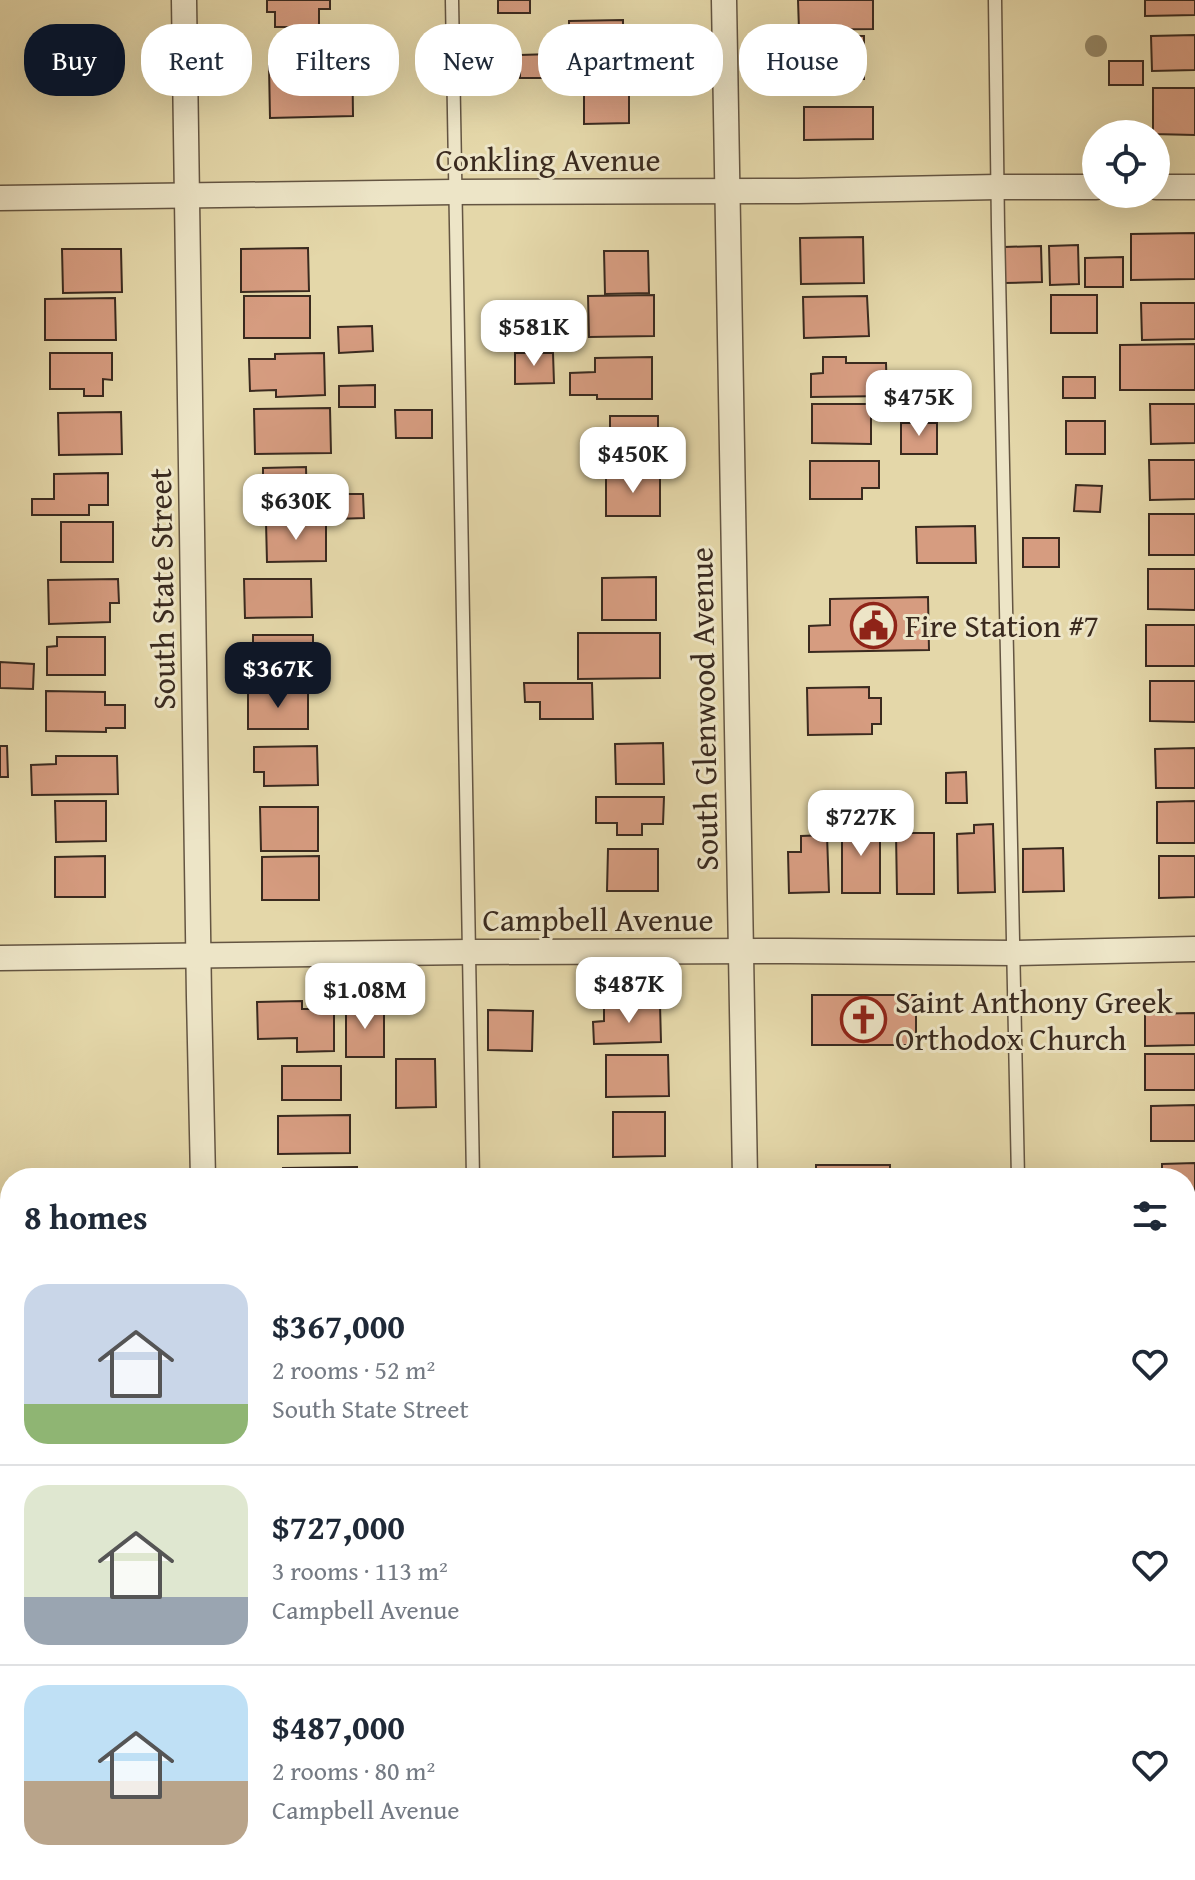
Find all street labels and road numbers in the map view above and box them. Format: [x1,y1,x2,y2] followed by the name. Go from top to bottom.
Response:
[435,136,661,183] street label: Conkling Avenue
[136,468,187,710] street label: South State Street
[677,547,730,871] street label: South Glenwood Avenue
[483,896,713,943] street label: Campbell Avenue

